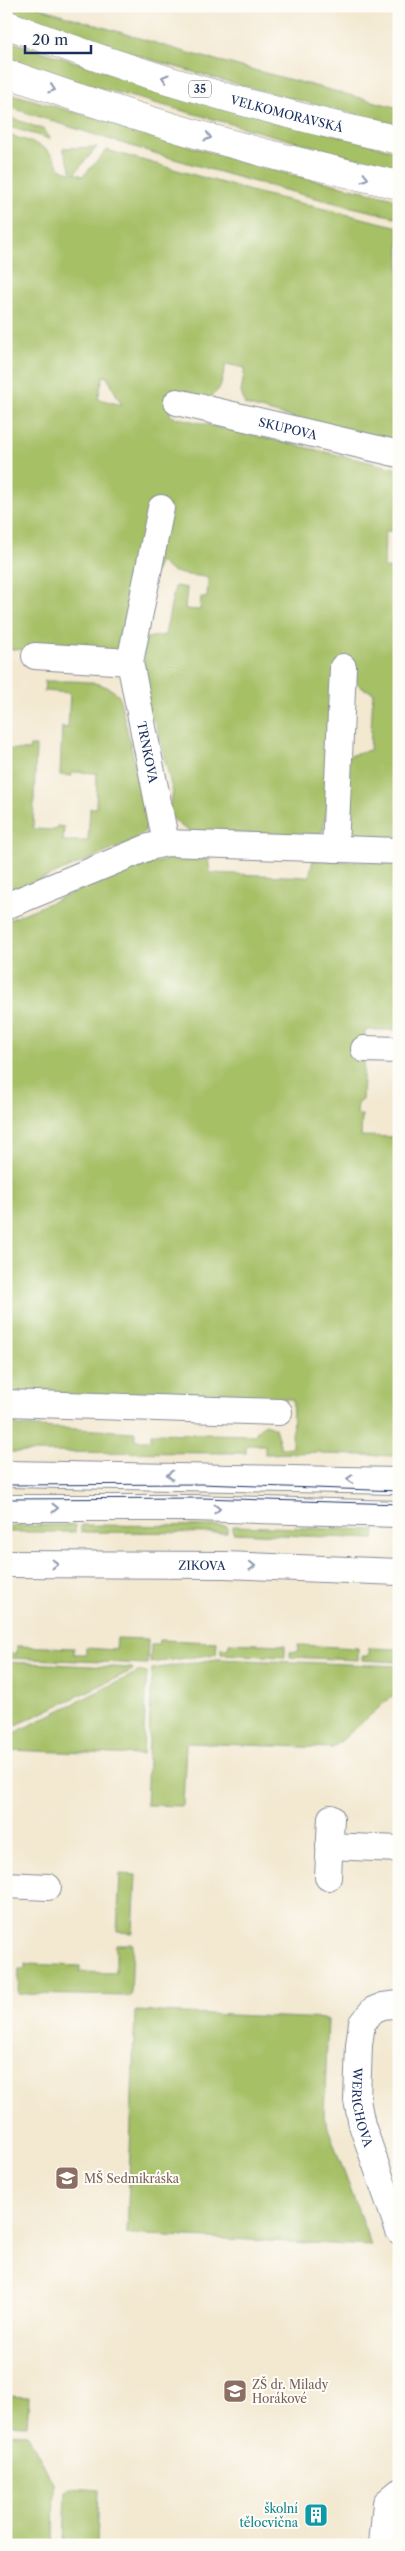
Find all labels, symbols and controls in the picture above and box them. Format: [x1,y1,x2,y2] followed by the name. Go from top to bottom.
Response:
[25,22,91,54] scale bar
[32,30,68,49] text: 20 m
[162,74,170,84] one-way arrow
[189,80,211,98] road number: 35
[48,83,56,93] one-way arrow
[228,91,346,135] street label: VELKOMORAVSKÁ
[203,131,211,141] one-way arrow
[360,172,369,183] one-way arrow
[257,414,320,442] street label: SKUPOVA
[134,720,162,785] street label: TRNKOVA
[166,1470,174,1481] one-way arrow
[346,1474,354,1484] one-way arrow
[52,1503,59,1513] one-way arrow
[214,1504,222,1514] one-way arrow
[178,1557,227,1573] street label: ZIKOVA
[52,1559,59,1569] one-way arrow
[249,1561,257,1572] one-way arrow
[349,2066,377,2150] street label: WERICHOVA
[54,2165,80,2191] school or university icon: MŠ Sedmikráska
[84,2170,180,2186] place label: MŠ Sedmikráska
[252,2376,329,2406] place label: ZŠ dr. Milady Horákové
[222,2378,248,2404] school or university icon: ZŠ dr. Milady Horákové
[240,2501,299,2530] place label: školní tělocvična
[303,2502,329,2528] building icon: školní tělocvična

